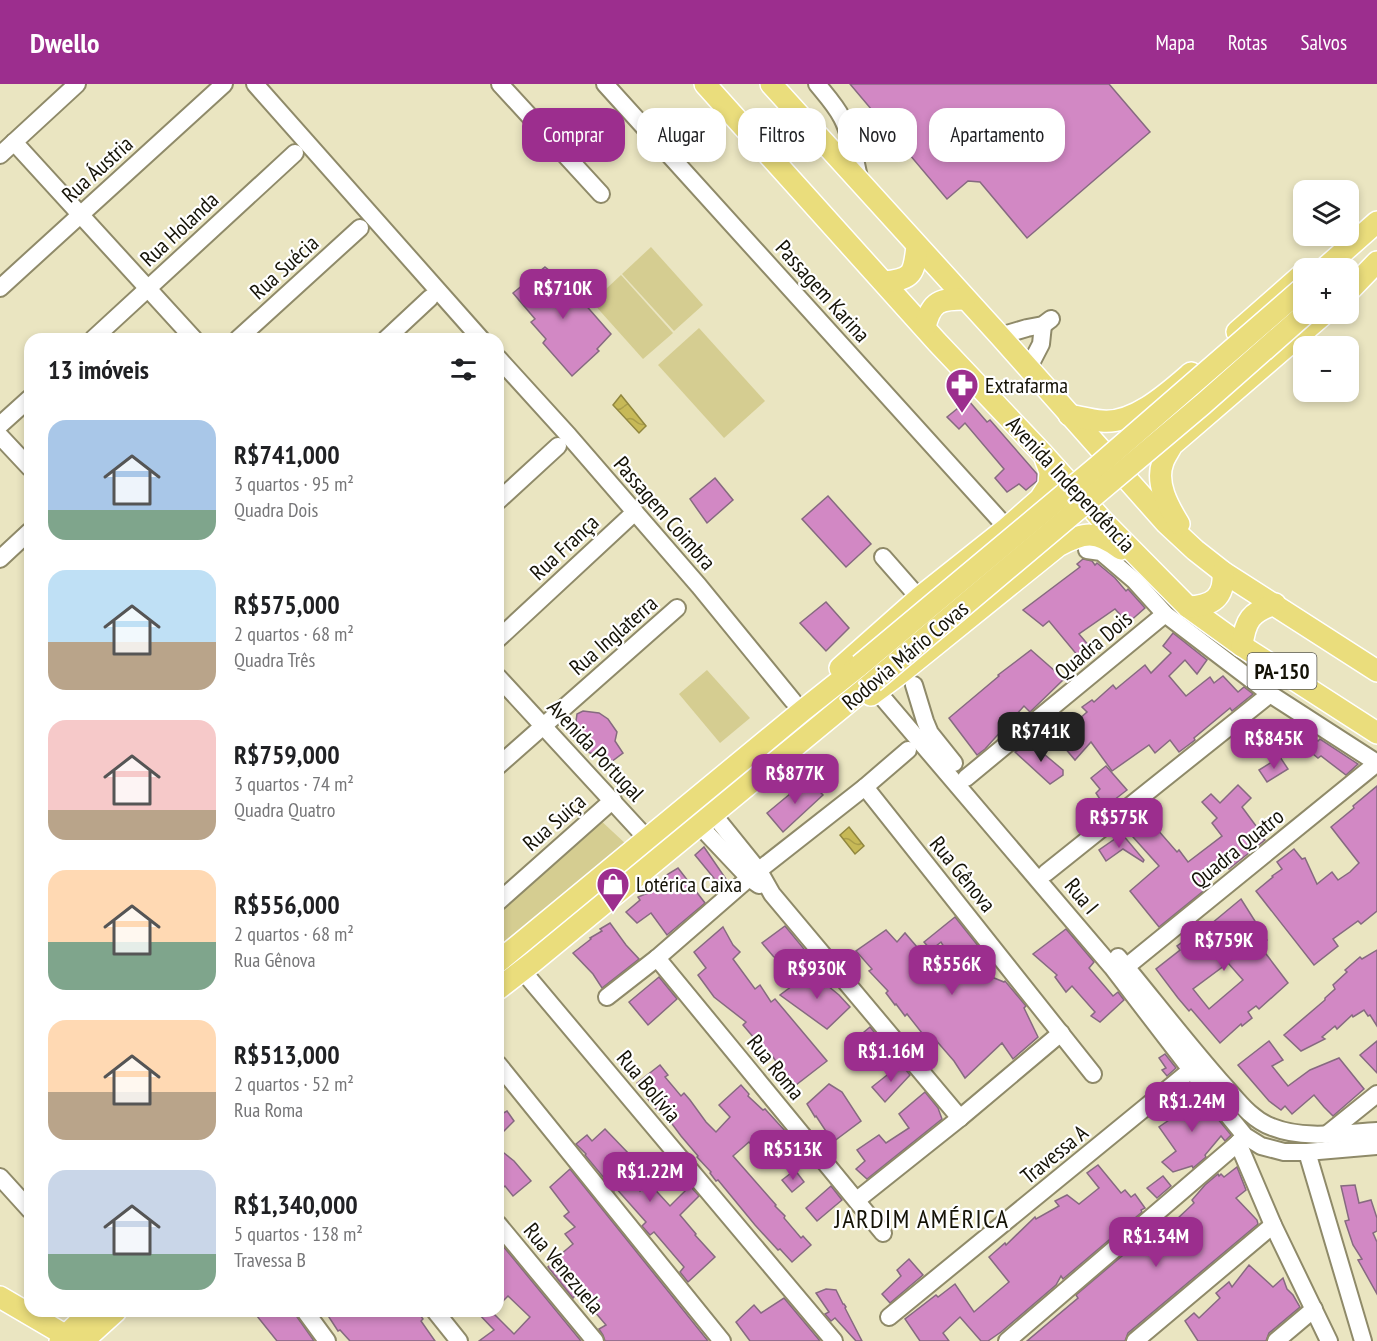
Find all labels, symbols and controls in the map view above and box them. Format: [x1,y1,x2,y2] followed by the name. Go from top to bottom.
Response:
[30,24,100,61] text: Dwello
[1155,29,1195,56] text: Mapa
[1228,29,1267,56] text: Rotas
[1300,29,1347,56] text: Salvos
[522,108,625,162] chip: Comprar
[637,108,726,162] chip: Alugar
[738,108,826,162] chip: Filtros
[838,108,917,162] chip: Novo
[929,108,1065,162] chip: Apartamento
[56,130,138,208] street label: Rua Áustria
[1293,180,1359,402] map controls
[1293,180,1359,246] button: layers
[134,186,224,272] street label: Rua Holanda
[244,229,324,305] street label: Rua Suécia
[770,234,876,348] street label: Passagem Karina
[1293,258,1359,324] button: +
[514,269,612,320] pin: R$710K
[534,275,592,301] text: R$710K
[1293,336,1359,402] button: −
[48,353,149,386] text: 13 imóveis
[447,353,480,386] icon: filters
[944,367,980,414] pharmacy icon: Extrafarma
[985,371,1068,399] place label: Extrafarma
[1001,410,1141,558] street label: Avenida Independência
[234,438,340,471] text: R$741,000
[96,444,168,516] icon: home
[608,450,722,576] street label: Passagem Coimbra
[234,471,354,497] text: 3 quartos · 95 m²
[234,497,318,523] text: Quadra Dois
[524,508,604,586] street label: Rua França
[234,588,340,621] text: R$575,000
[563,589,663,681] street label: Rua Inglaterra
[96,594,168,666] icon: home
[836,594,974,716] street label: Rodovia Mário Covas
[1048,604,1138,686] street label: Quadra Dois
[234,621,354,647] text: 2 quartos · 68 m²
[234,647,315,673] text: Quadra Três
[1248,653,1316,689] road number: PA-150
[542,693,651,807] street label: Avenida Portugal
[992,712,1090,763] pin: R$741K
[1012,718,1070,744] text: R$741K
[1225,719,1323,770] pin: R$845K
[1245,725,1303,751] text: R$845K
[234,738,340,771] text: R$759,000
[96,744,168,816] icon: home
[746,754,844,805] pin: R$877K
[766,760,824,786] text: R$877K
[234,771,354,797] text: 3 quartos · 74 m²
[517,787,591,857] street label: Rua Suiça
[234,797,335,823] text: Quadra Quatro
[1070,798,1168,849] pin: R$575K
[1185,802,1289,894] street label: Quadra Quatro
[1090,804,1148,830] text: R$575K
[924,830,1002,918] street label: Rua Gênova
[595,866,631,913] shop icon: Lotérica Caixa
[636,870,742,898] place label: Lotérica Caixa
[1059,872,1105,920] street label: Rua I
[234,888,340,921] text: R$556,000
[96,894,168,966] icon: home
[234,921,354,947] text: 2 quartos · 68 m²
[1175,921,1273,972] pin: R$759K
[1195,927,1253,953] text: R$759K
[903,945,1001,996] pin: R$556K
[234,947,316,973] text: Rua Gênova
[768,949,866,1000] pin: R$930K
[923,951,981,977] text: R$556K
[788,955,846,981] text: R$930K
[741,1029,811,1105] street label: Rua Roma
[836,1032,946,1083] pin: R$1.16M
[234,1038,340,1071] text: R$513,000
[858,1038,924,1064] text: R$1.16M
[96,1044,168,1116] icon: home
[611,1044,687,1128] street label: Rua Bolívia
[234,1071,354,1097] text: 2 quartos · 52 m²
[1137,1082,1247,1133] pin: R$1.24M
[1159,1088,1225,1114] text: R$1.24M
[234,1097,303,1123] text: Rua Roma
[1015,1118,1094,1190] street label: Travessa A
[744,1130,842,1181] pin: R$513K
[764,1136,822,1162] text: R$513K
[595,1152,705,1203] pin: R$1.22M
[617,1158,683,1184] text: R$1.22M
[234,1188,358,1221] text: R$1,340,000
[96,1194,168,1266] icon: home
[833,1202,1010,1235] district label: JARDIM AMÉRICA
[518,1217,610,1319] street label: Rua Venezuela
[1101,1217,1211,1268] pin: R$1.34M
[234,1221,363,1247] text: 5 quartos · 138 m²
[1123,1223,1189,1249] text: R$1.34M
[234,1247,306,1273] text: Travessa B

